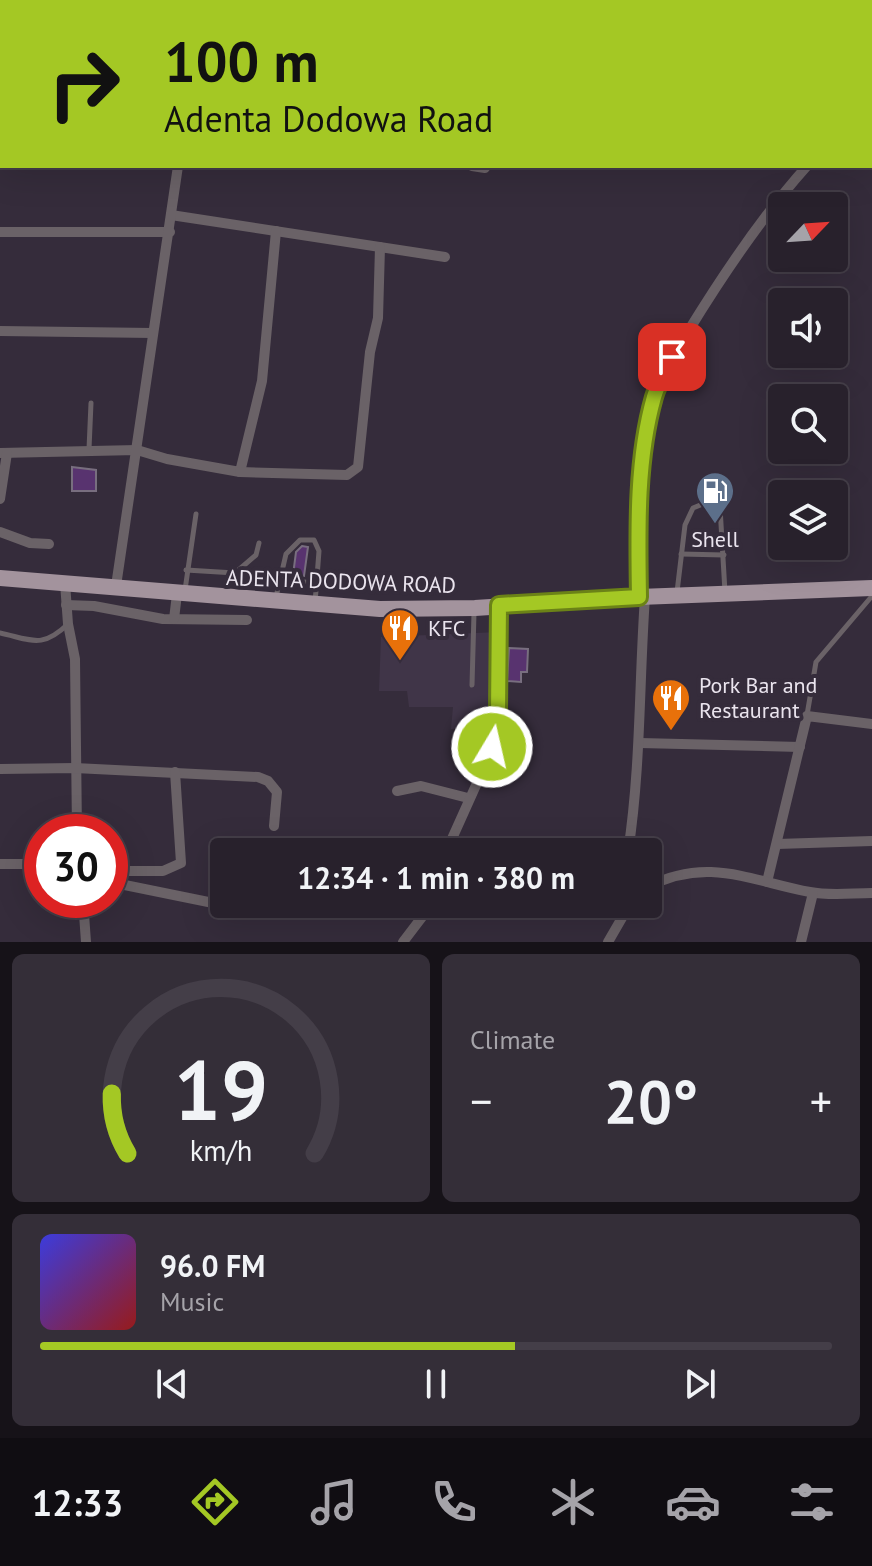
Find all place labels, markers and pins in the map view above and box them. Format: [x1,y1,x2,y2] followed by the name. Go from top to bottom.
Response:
[638,323,706,391] pin
[694,470,736,525] fuel station icon: Shell
[691,525,739,553] place label: Shell
[379,607,421,662] restaurant icon: KFC
[428,614,465,642] place label: KFC
[699,671,817,724] place label: Pork Bar and Restaurant
[650,677,692,732] restaurant icon: Pork Bar and Restaurant

